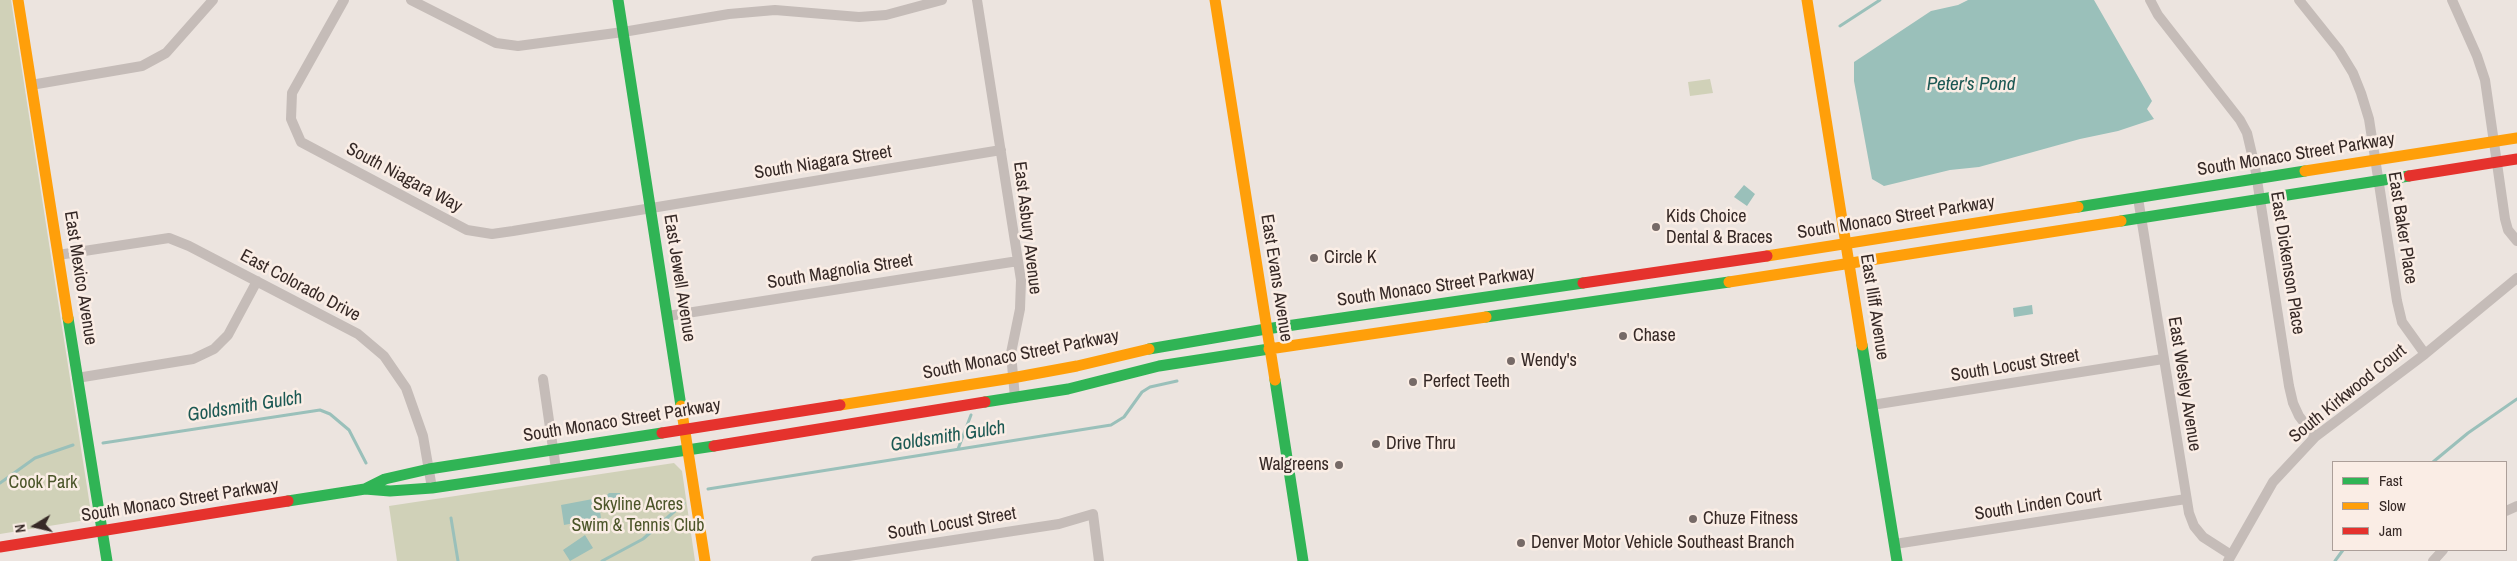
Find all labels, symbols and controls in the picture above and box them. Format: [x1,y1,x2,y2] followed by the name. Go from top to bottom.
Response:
[1927,74,2015,96] water label: Peter's Pond
[2196,129,2396,181] street label: South Monaco Street Parkway
[342,138,466,218] street label: South Niagara Way
[753,141,893,185] street label: South Niagara Street
[1008,160,1046,296] street label: East Asbury Avenue
[2382,170,2422,286] street label: East Baker Place
[2265,190,2309,336] street label: East Dickenson Place
[1796,192,1996,244] street label: South Monaco Street Parkway
[1666,206,1773,248] place label: Kids Choice Dental & Braces
[59,210,101,346] street label: East Mexico Avenue
[658,213,700,343] street label: East Jewell Avenue
[1255,213,1297,343] street label: East Evans Avenue
[1650,221,1662,233] marker: Kids Choice Dental & Braces
[236,245,364,327] street label: East Colorado Drive
[1324,247,1376,269] place label: Circle K
[766,250,914,294] street label: South Magnolia Street
[1308,252,1320,264] marker: Circle K
[1855,252,1893,362] street label: East Iliff Avenue
[1336,262,1536,312] street label: South Monaco Street Parkway
[2163,315,2205,453] street label: East Wesley Avenue
[921,325,1121,385] street label: South Monaco Street Parkway
[1633,325,1676,347] place label: Chase
[1617,330,1629,342] marker: Chase
[2285,340,2411,448] street label: South Kirkwood Court
[1949,345,2081,387] street label: South Locust Street
[1521,350,1577,372] place label: Wendy's
[1505,355,1517,367] marker: Wendy's
[1423,371,1510,393] place label: Perfect Teeth
[1407,376,1419,388] marker: Perfect Teeth
[186,387,304,427] water label: Goldsmith Gulch
[522,395,722,447] street label: South Monaco Street Parkway
[889,417,1007,457] water label: Goldsmith Gulch
[1386,433,1456,455] place label: Drive Thru
[1370,438,1382,450] marker: Drive Thru
[1259,454,1329,476] place label: Walgreens
[1333,459,1345,471] marker: Walgreens
[2332,461,2507,551] legend
[2379,470,2402,491] text: Fast
[9,472,77,494] park label: Cook Park
[80,475,280,527] street label: South Monaco Street Parkway
[1973,484,2103,526] street label: South Linden Court
[572,494,704,536] park label: Skyline Acres Swim & Tennis Club
[2379,495,2406,516] text: Slow
[10,501,60,551] north arrow
[886,503,1018,545] street label: South Locust Street
[1703,508,1798,530] place label: Chuze Fitness
[1687,513,1699,525] marker: Chuze Fitness
[2379,520,2402,541] text: Jam
[11,523,30,534] text: N
[1531,532,1794,554] place label: Denver Motor Vehicle Southeast Branch
[1515,537,1527,549] marker: Denver Motor Vehicle Southeast Branch

